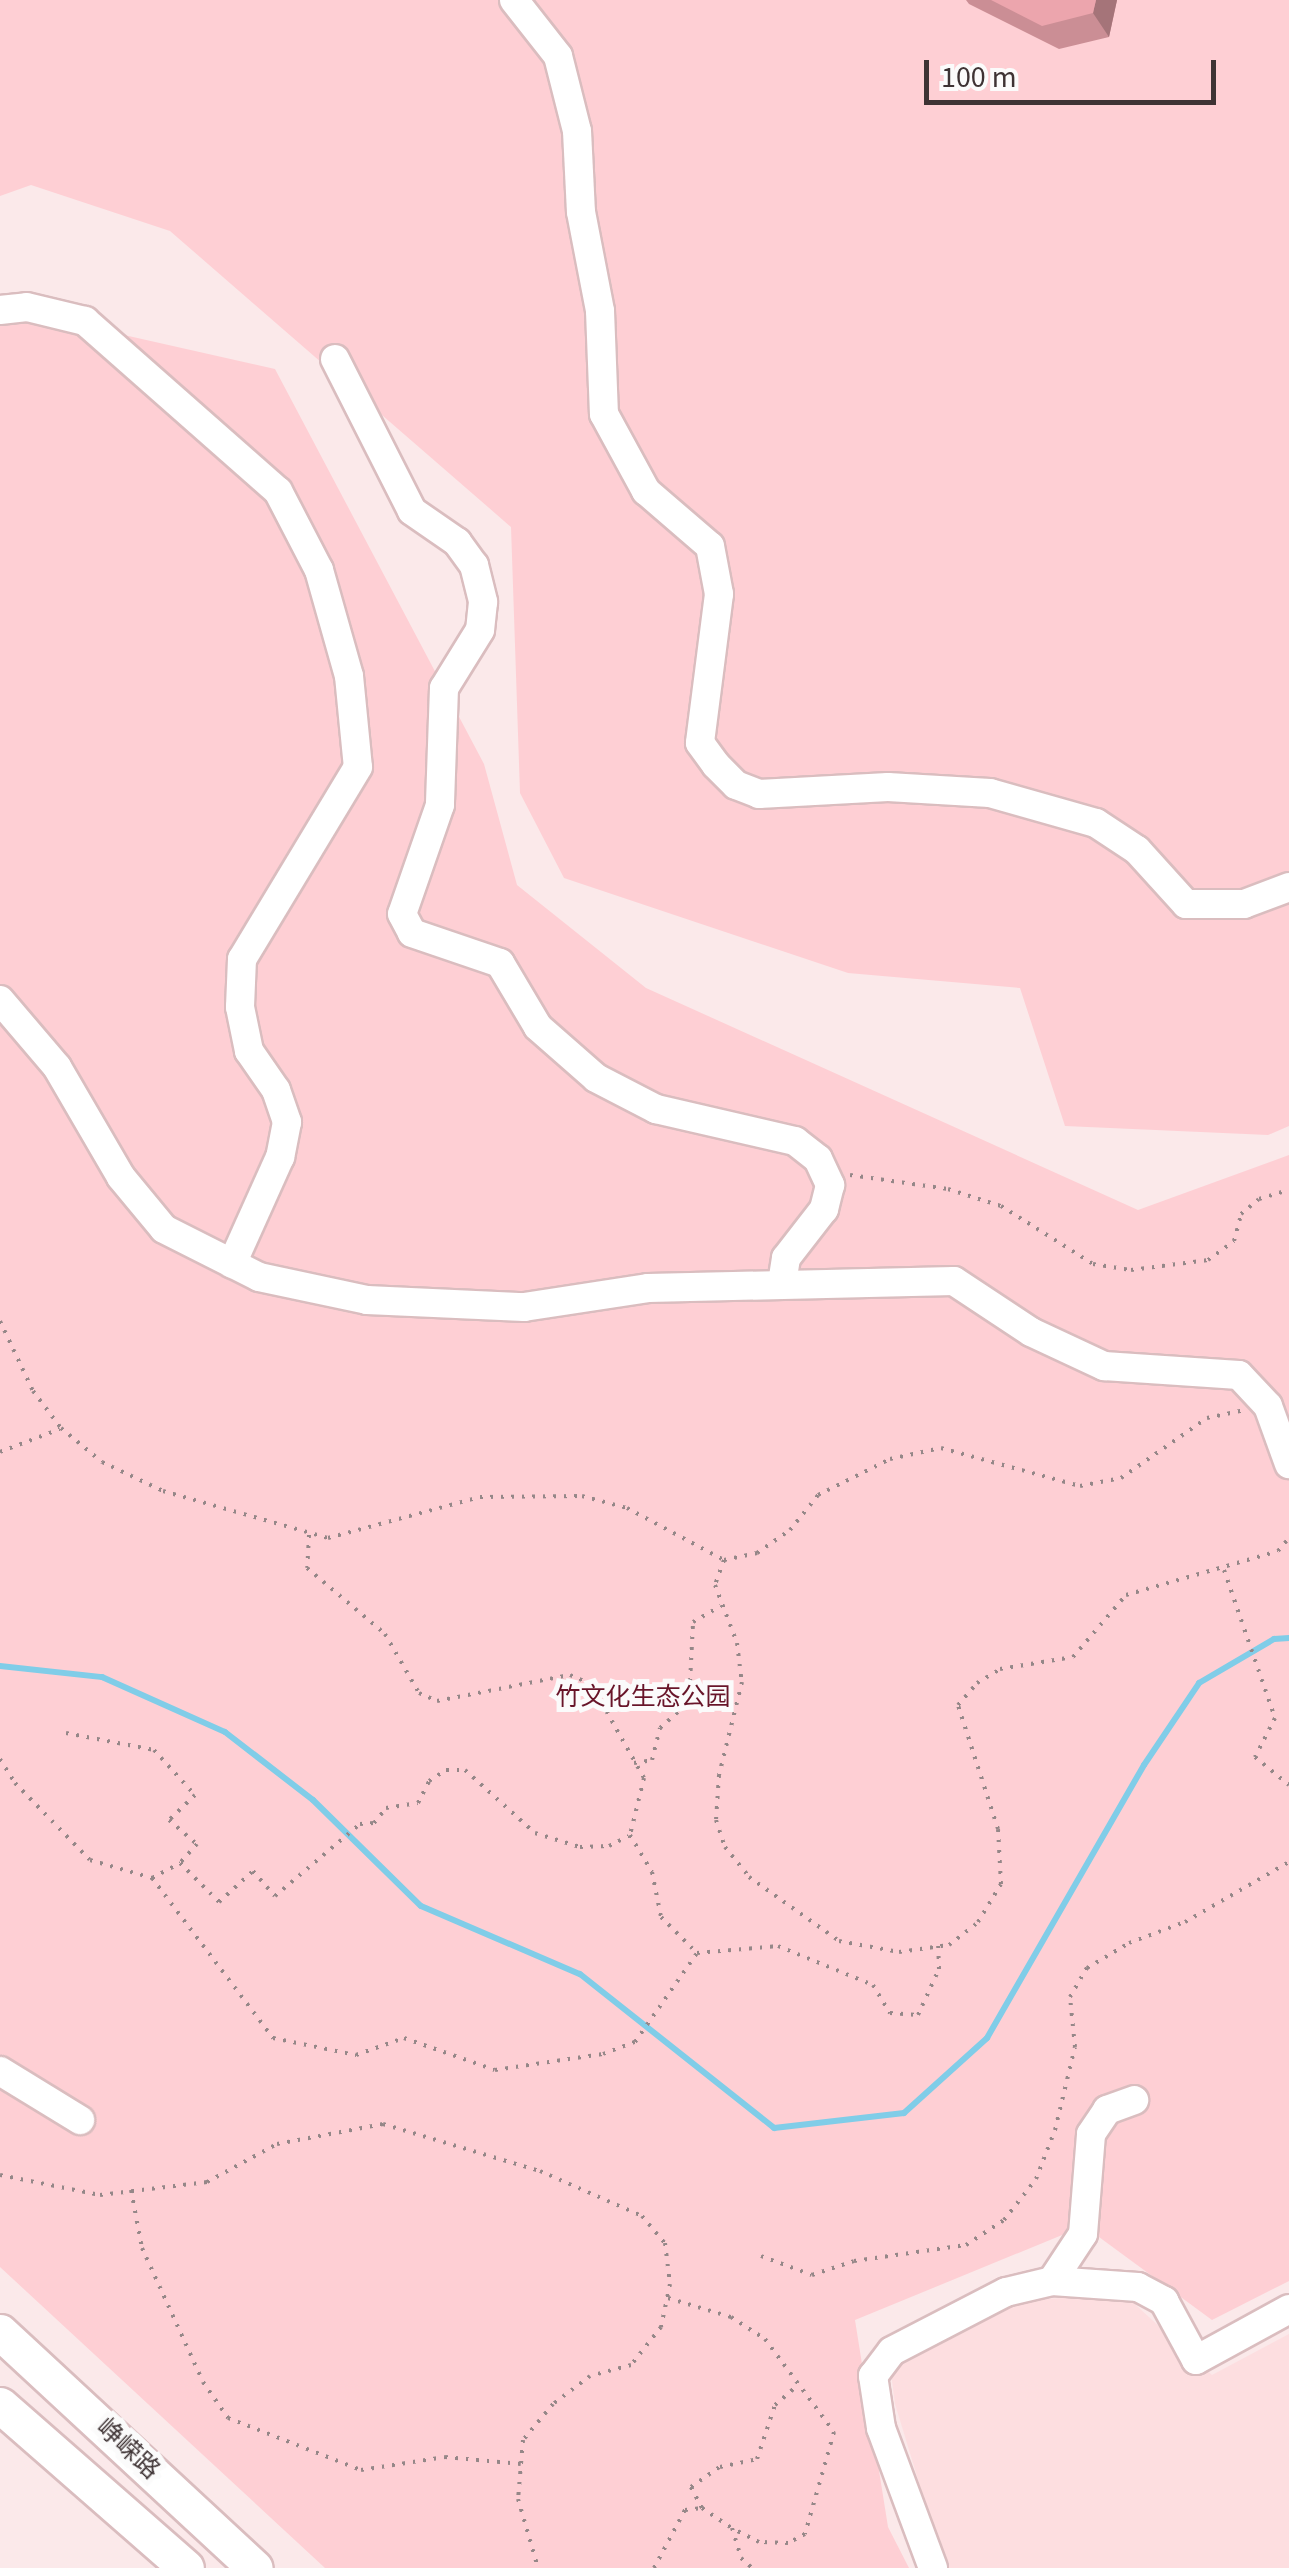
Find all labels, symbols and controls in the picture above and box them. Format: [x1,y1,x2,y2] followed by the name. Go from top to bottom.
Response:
[929,40,1222,102] scale bar
[941,56,1017,99] text: 100 m
[556,1682,730,1712] park label: 竹文化生态公园
[90,2412,166,2486] street label: 峥嵘路

